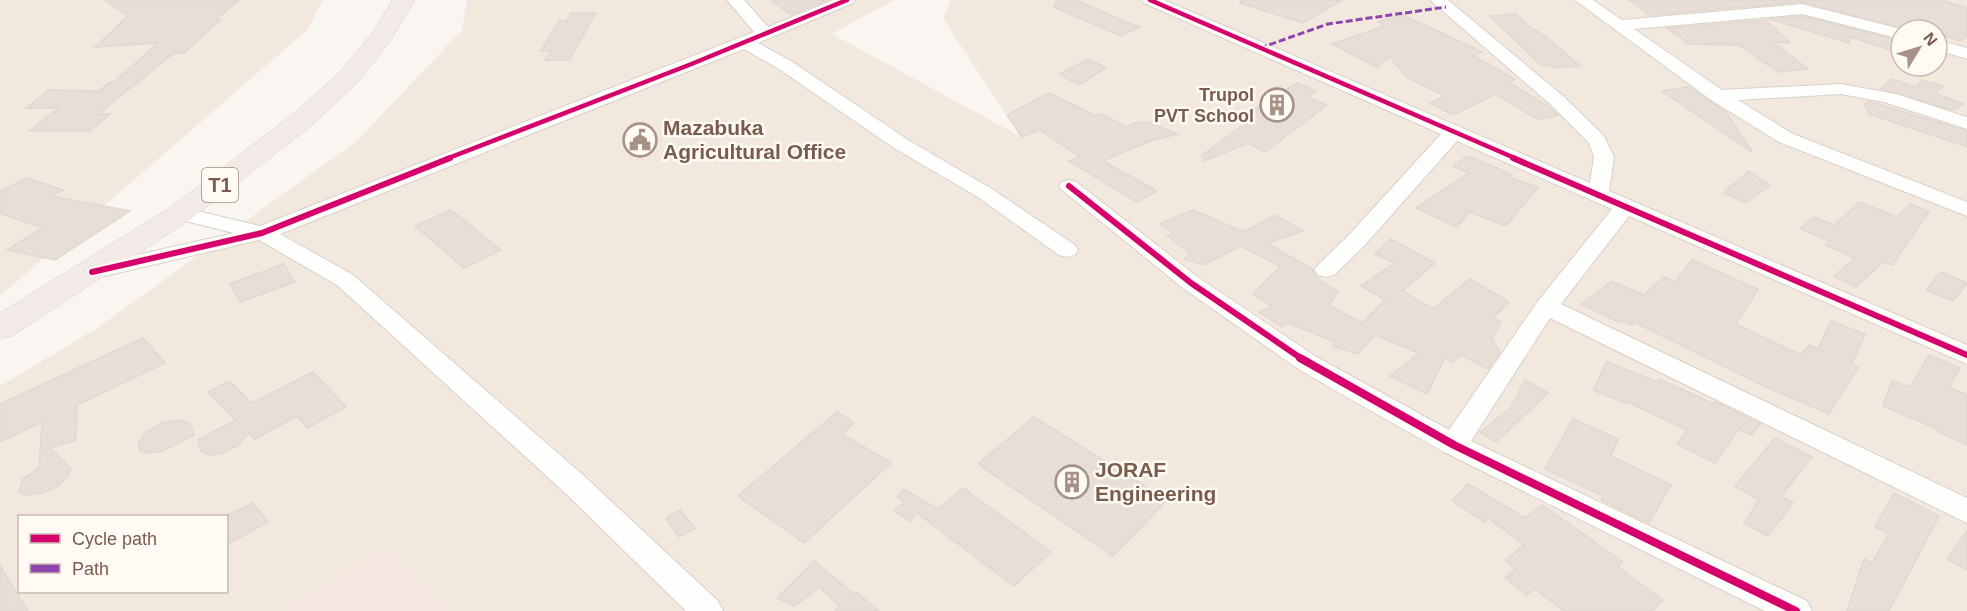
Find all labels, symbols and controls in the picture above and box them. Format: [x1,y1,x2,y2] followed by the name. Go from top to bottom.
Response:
[1889,18,1949,78] north arrow
[1920,29,1941,49] text: N
[1154,85,1254,126] place label: Trupol PVT School
[1259,87,1295,123] building icon: Trupol PVT School
[663,116,846,163] place label: Mazabuka Agricultural Office
[622,122,658,158] public building icon: Mazabuka Agricultural Office
[202,168,238,202] road number: T1
[1095,458,1216,505] place label: JORAF Engineering
[1054,464,1090,500] building icon: JORAF Engineering
[18,515,228,593] legend
[72,529,157,549] text: Cycle path
[72,559,109,579] text: Path

